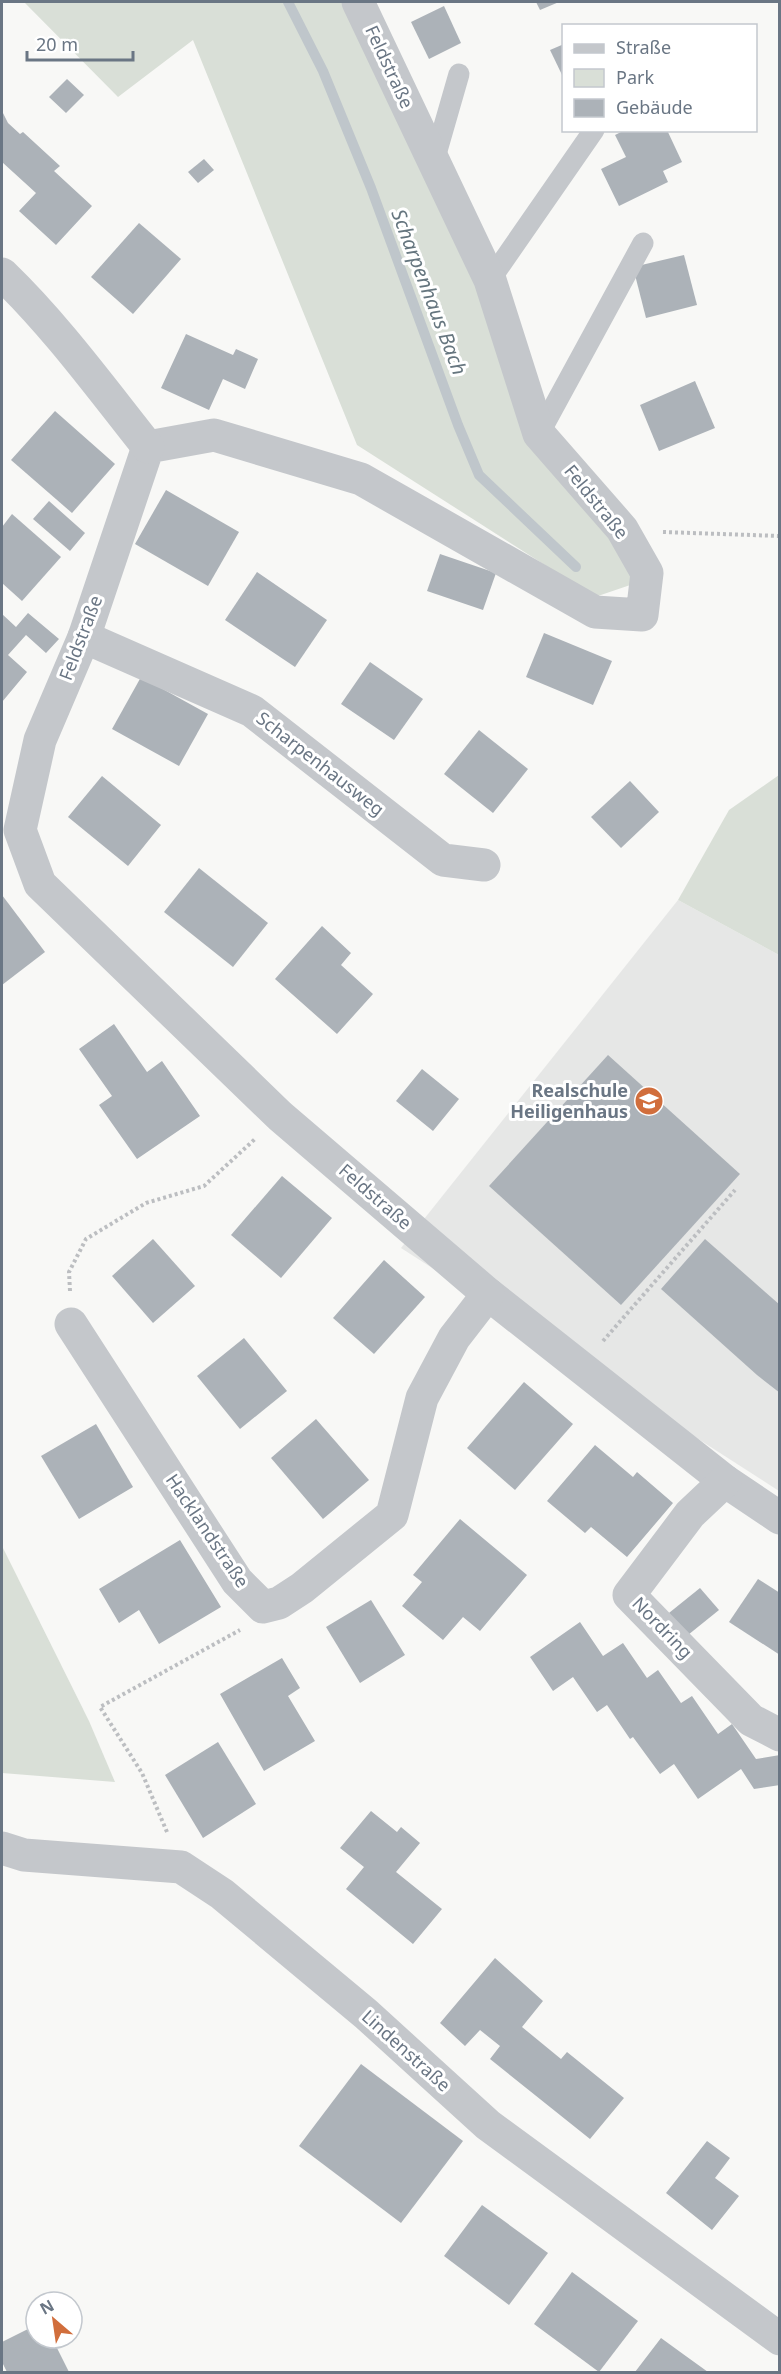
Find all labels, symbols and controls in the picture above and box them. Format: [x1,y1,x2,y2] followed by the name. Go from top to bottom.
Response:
[360,21,420,112] street label: Feldstraße
[27,24,134,62] scale bar
[562,24,757,132] legend
[36,32,78,56] text: 20 m
[616,35,671,59] text: Straße
[616,65,654,89] text: Park
[616,95,693,119] text: Gebäude
[385,205,474,379] water label: Scharpenhaus Bach
[559,459,634,544] street label: Feldstraße
[53,592,107,683] street label: Feldstraße
[252,706,389,821] street label: Scharpenhausweg
[510,1078,628,1123] place label: Realschule Heiligenhaus
[633,1085,665,1117] school or university icon: Realschule Heiligenhaus
[334,1158,417,1235] street label: Feldstraße
[161,1469,255,1592] street label: Hacklandstraße
[627,1591,698,1663] street label: Nordring
[357,2004,456,2096] street label: Lindenstraße
[24,2290,84,2350] north arrow
[36,2294,58,2320] text: N

